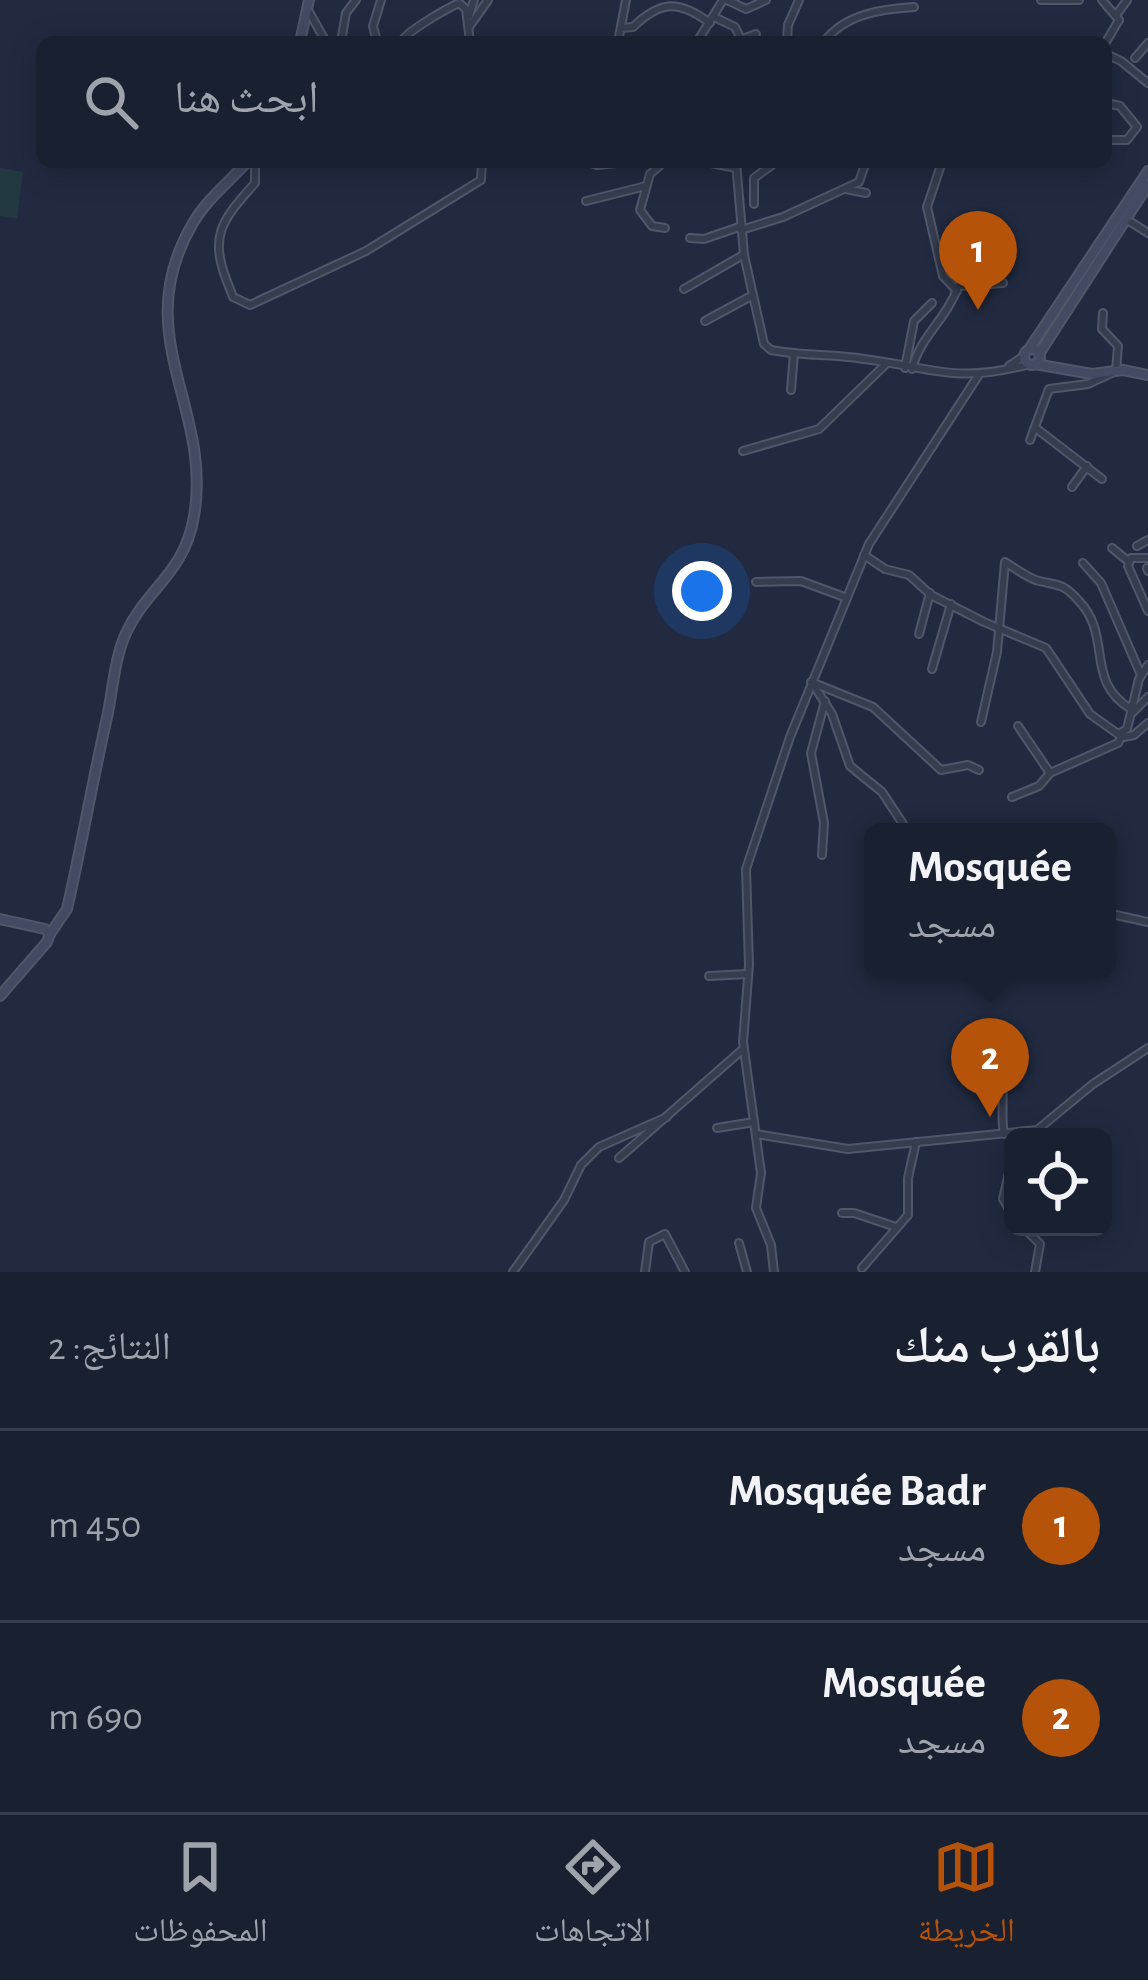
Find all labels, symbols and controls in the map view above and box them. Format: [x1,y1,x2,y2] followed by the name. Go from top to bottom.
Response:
[36,36,1112,168] search box
[78,69,144,135] icon: search
[174,76,319,121] text: ابحث هنا
[939,211,1017,310] pin: 1
[672,561,732,621] your location
[864,823,1116,979] popup
[908,845,1072,890] text: Mosquée
[908,906,996,945] text: مسجد
[951,1018,1029,1117] pin: 2
[1004,1128,1112,1236] map controls
[1004,1128,1112,1236] button: locate
[893,1321,1100,1372] text: بالقرب منك
[48,1328,171,1367] text: النتائج: 2
[728,1469,986,1514] text: Mosquée Badr
[48,1506,141,1545] text: 450 m
[1054,1506,1068,1545] text: 1
[898,1530,986,1569] text: مسجد
[822,1661,986,1706] text: Mosquée
[48,1698,143,1737] text: 690 m
[1052,1698,1070,1737] text: 2
[898,1722,986,1761] text: مسجد
[133,1834,268,1962] tab: المحفوظات
[534,1834,651,1962] tab: الاتجاهات
[918,1834,1015,1962] tab: الخريطة

